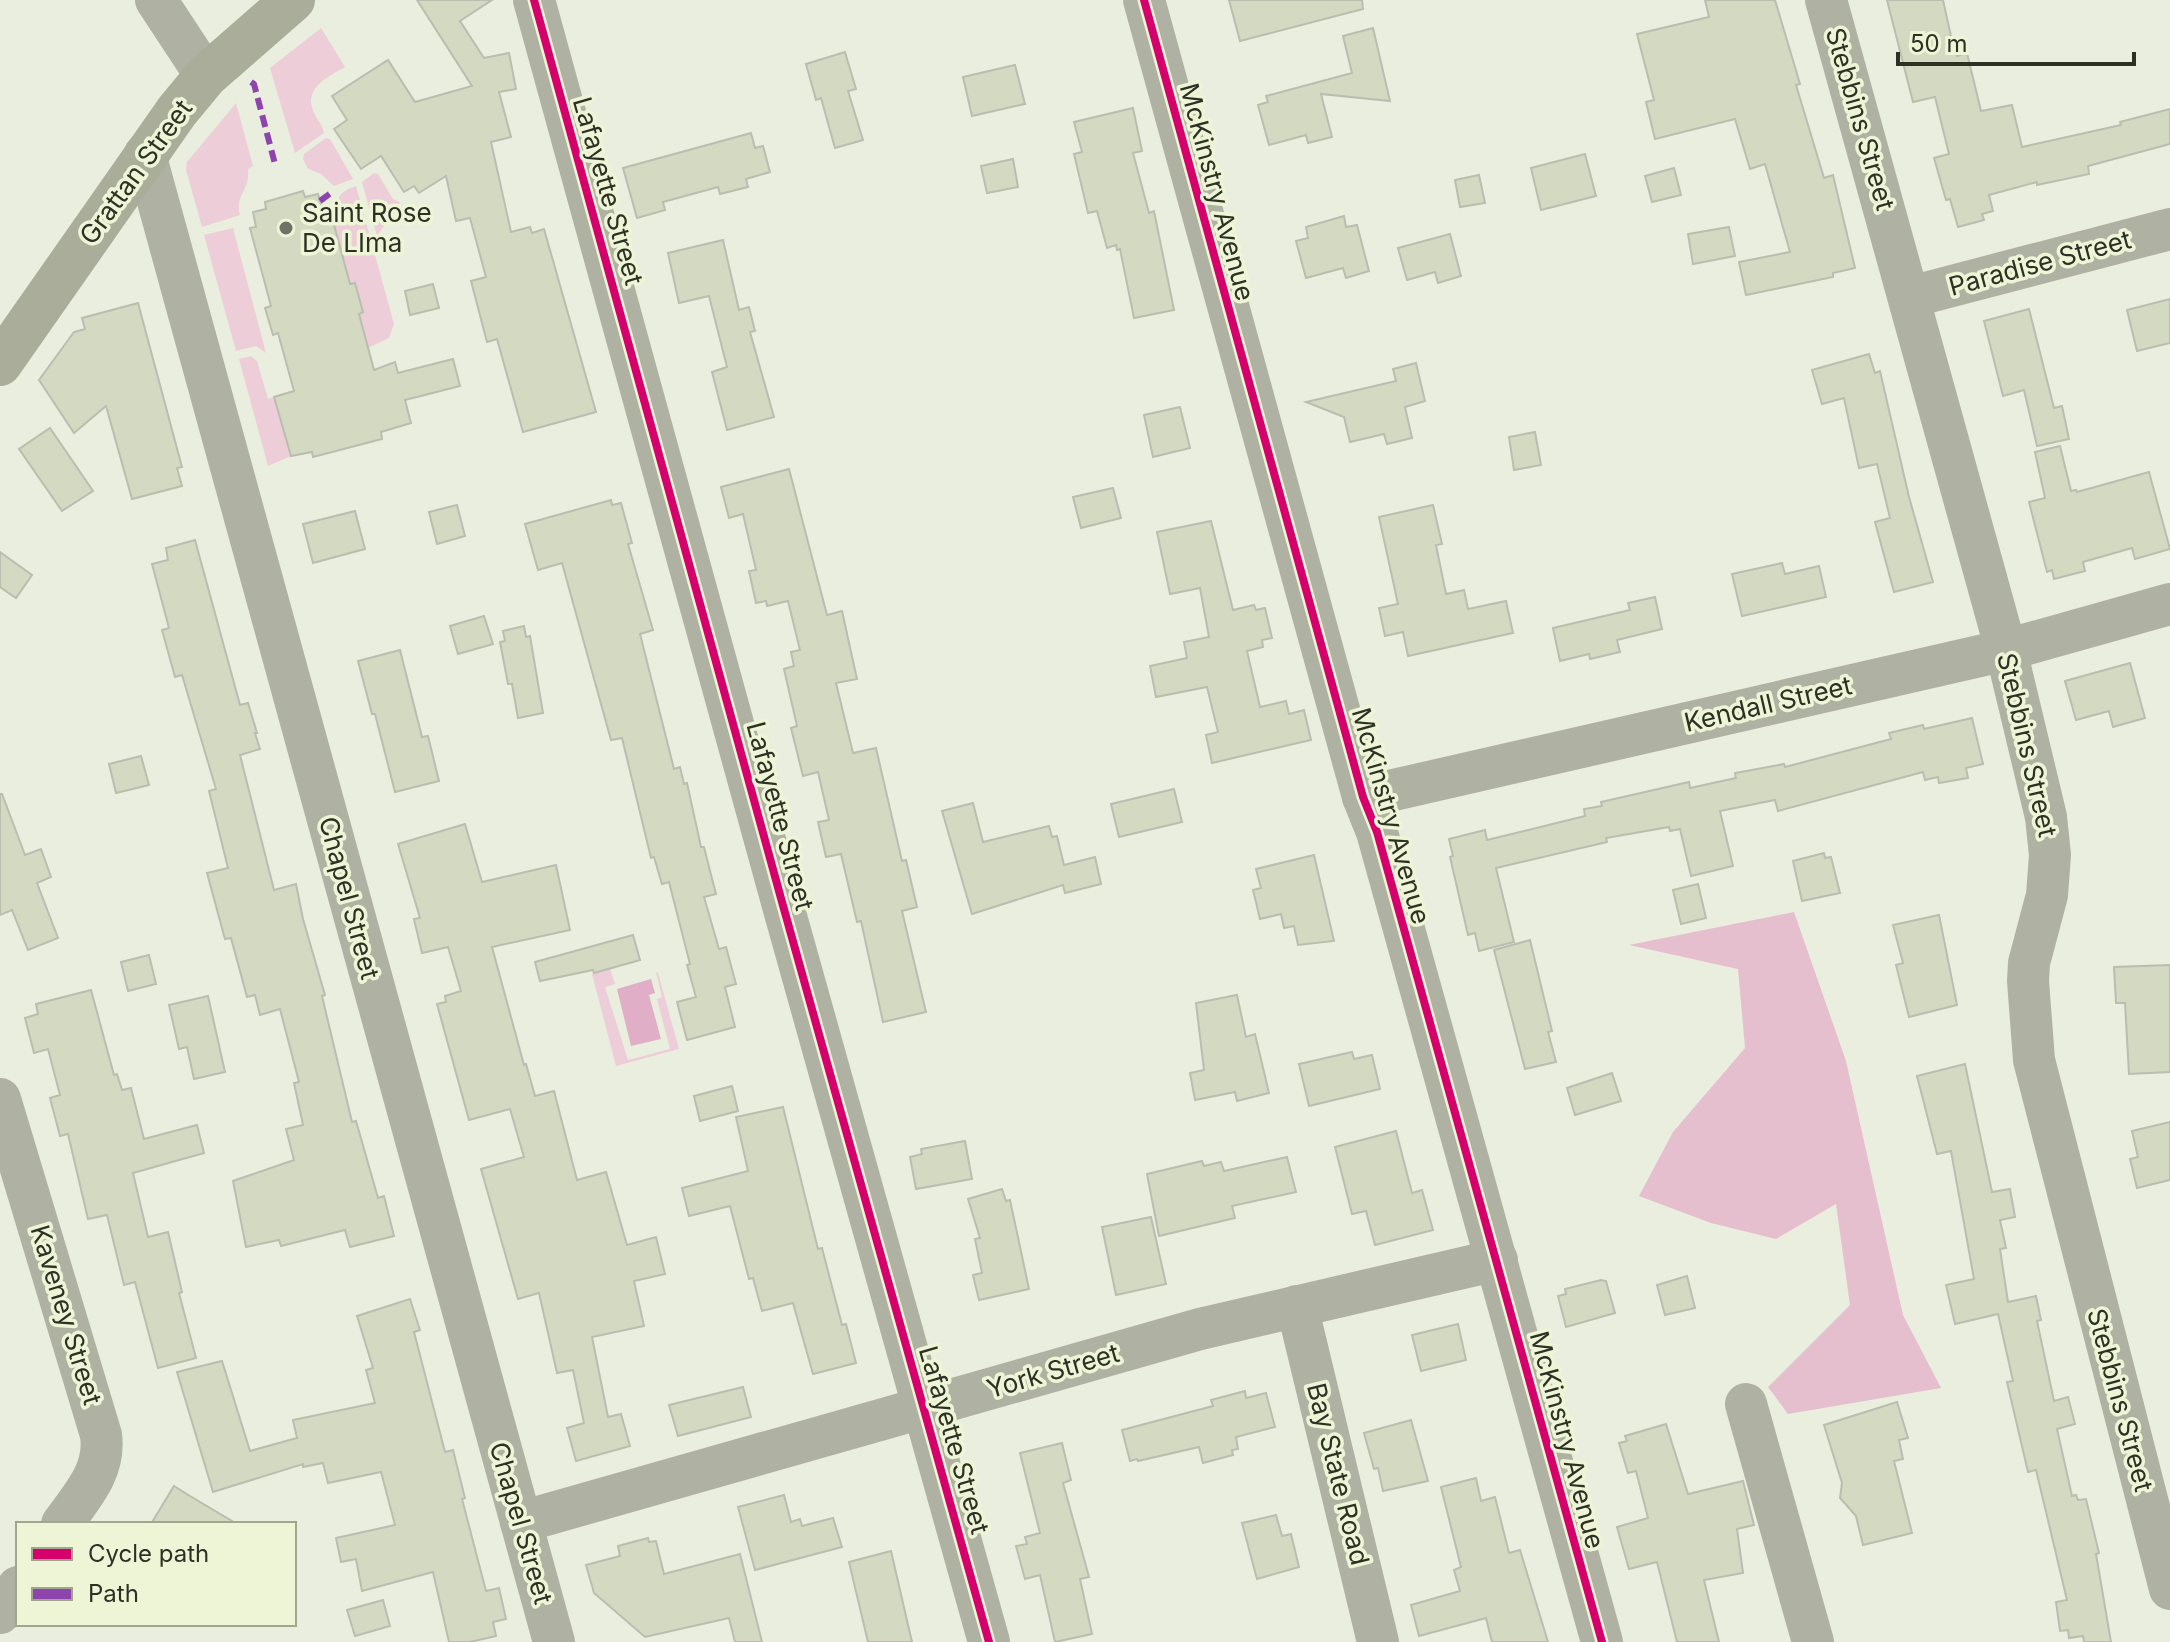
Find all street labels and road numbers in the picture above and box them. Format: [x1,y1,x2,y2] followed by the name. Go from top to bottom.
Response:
[1820,24,1901,213] street label: Stebbins Street
[1174,80,1261,304] street label: McKinstry Avenue
[73,93,198,250] street label: Grattan Street
[567,93,650,288] street label: Lafayette Street
[1945,223,2134,302] street label: Paradise Street
[1991,650,2064,840] street label: Stebbins Street
[1681,669,1855,738] street label: Kendall Street
[1346,704,1437,928] street label: McKinstry Avenue
[740,718,821,914] street label: Lafayette Street
[313,813,386,983] street label: Chapel Street
[24,1221,109,1408] street label: Kaveney Street
[2081,1305,2160,1495] street label: Stebbins Street
[1524,1328,1611,1552] street label: McKinstry Avenue
[983,1337,1123,1404] street label: York Street
[913,1342,996,1537] street label: Lafayette Street
[1301,1380,1376,1568] street label: Bay State Road
[484,1438,559,1607] street label: Chapel Street

